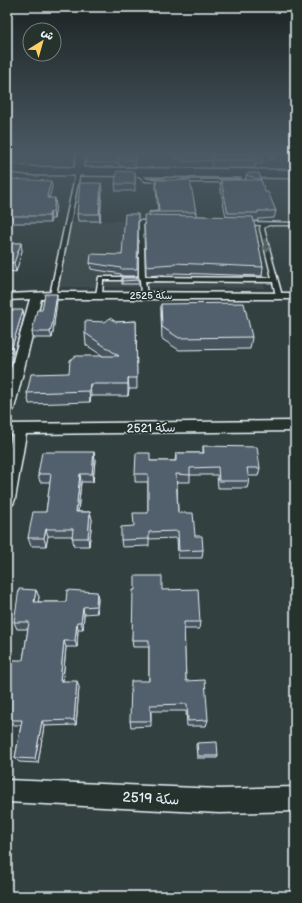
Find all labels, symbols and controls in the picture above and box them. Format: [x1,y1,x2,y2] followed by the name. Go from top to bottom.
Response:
[22,22,62,62] north arrow
[39,26,56,43] text: ش
[263,239,271,252] one-way arrow
[130,290,173,302] street label: سكة 2525
[126,421,176,436] street label: سكة 2521
[122,789,180,808] street label: سكة 2519

